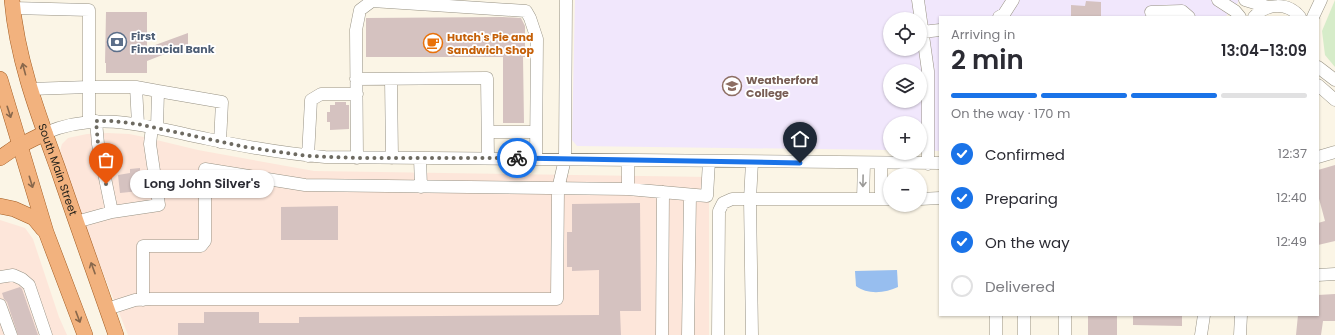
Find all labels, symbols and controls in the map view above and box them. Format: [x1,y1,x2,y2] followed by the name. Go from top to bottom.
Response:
[883,12,927,212] map controls
[883,12,927,56] button: locate
[951,25,1015,44] text: Arriving in
[131,28,215,57] place label: First Financial Bank
[447,29,534,58] place label: Hutch's Pie and Sandwich Shop
[106,31,128,53] bank icon: First Financial Bank
[422,32,444,54] cafe icon: Hutch's Pie and Sandwich Shop
[1221,40,1307,61] text: 13:04–13:09
[951,42,1024,78] text: 2 min
[20,63,28,76] one-way arrow
[883,64,927,108] button: layers
[746,72,818,101] place label: Weatherford College
[721,75,743,97] school or university icon: Weatherford College
[951,104,1070,123] text: On the way · 170 m
[6,106,13,119] one-way arrow
[883,116,927,160] button: +
[34,121,81,218] street label: South Main Street
[783,122,817,163] pin
[789,128,811,150] icon: home
[497,138,537,178] courier
[89,143,123,184] pin
[951,143,973,165] icon: check
[985,144,1065,165] text: Confirmed
[1278,144,1307,163] text: 12:37
[506,147,528,169] icon: bike
[95,149,117,171] icon: bag
[883,168,927,212] button: −
[130,170,274,198] callout: Long John Silver's
[144,174,260,193] text: Long John Silver's
[860,174,867,187] one-way arrow
[28,176,35,189] one-way arrow
[951,187,973,209] icon: check
[985,188,1058,209] text: Preparing
[1276,188,1307,207] text: 12:40
[951,231,973,253] icon: check
[985,232,1070,253] text: On the way
[1276,232,1307,251] text: 12:49
[88,262,96,274] one-way arrow
[985,276,1055,297] text: Delivered
[74,310,82,322] one-way arrow

